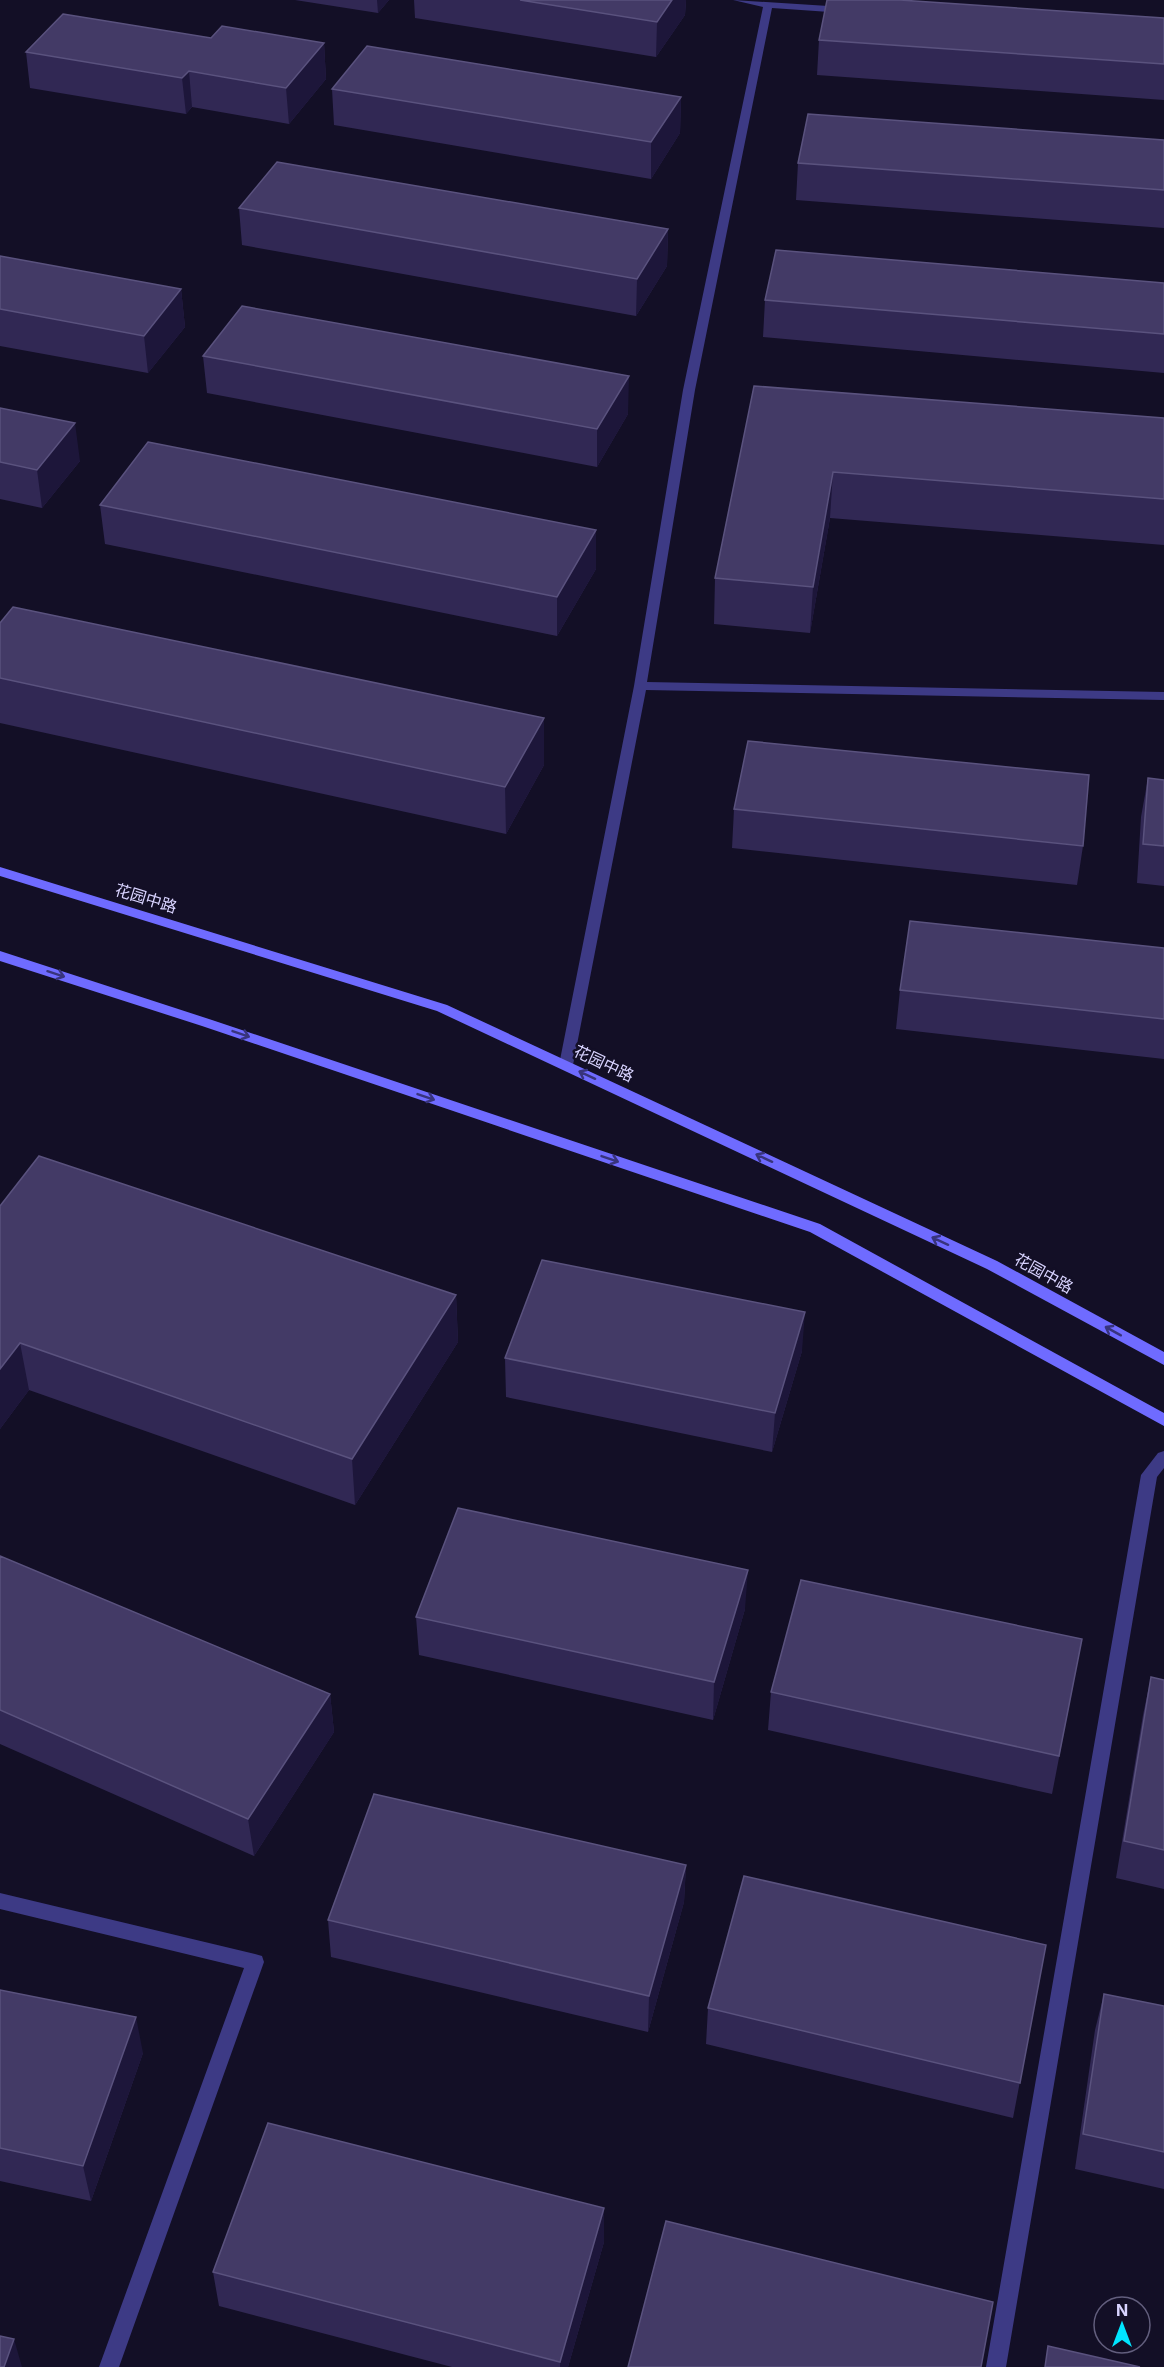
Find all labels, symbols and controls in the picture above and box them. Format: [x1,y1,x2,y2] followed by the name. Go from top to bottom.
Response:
[112,879,180,917] street label: 花园中路
[46,969,65,980] one-way arrow
[231,1030,250,1041] one-way arrow
[571,1040,637,1086] street label: 花园中路
[579,1068,597,1080] one-way arrow
[416,1092,435,1103] one-way arrow
[755,1151,773,1163] one-way arrow
[600,1155,619,1166] one-way arrow
[931,1234,949,1246] one-way arrow
[1011,1249,1077,1297] street label: 花园中路
[1104,1325,1122,1336] one-way arrow
[1092,2295,1152,2355] north arrow
[1116,2300,1128,2320] text: N

